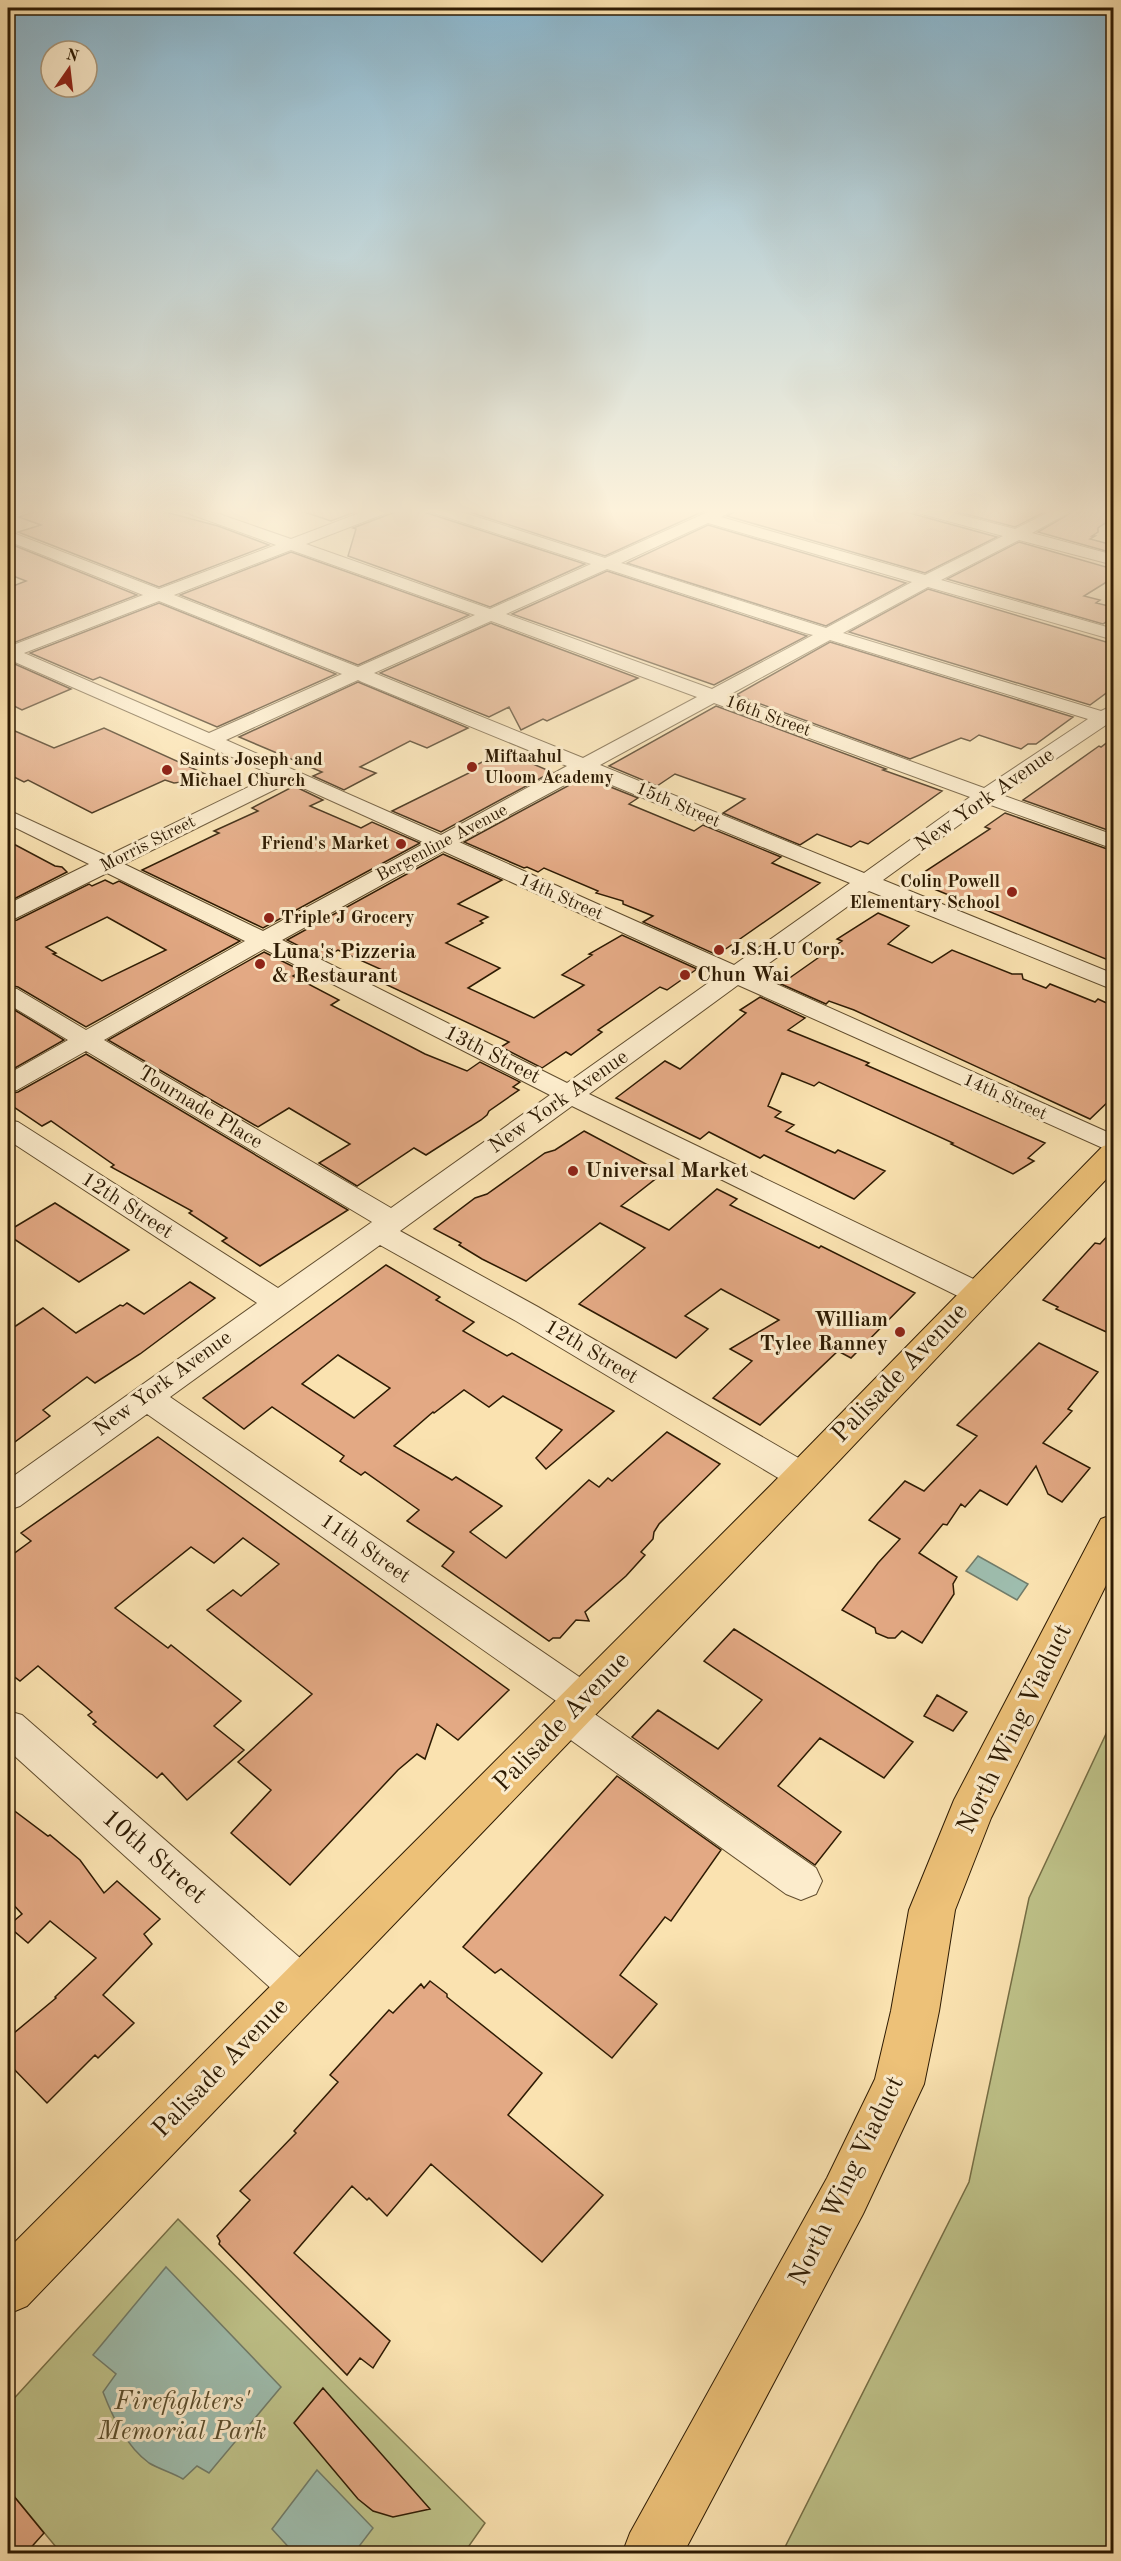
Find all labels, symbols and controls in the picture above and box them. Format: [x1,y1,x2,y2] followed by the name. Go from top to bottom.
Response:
[39,39,99,99] north arrow
[64,47,81,66] text: N
[723,692,813,740] street label: 16th Street
[912,744,1058,856] street label: New York Avenue
[484,748,614,787] place label: Miftaahul Uloom Academy
[179,751,323,790] place label: Saints Joseph and Michael Church
[465,760,479,774] marker: Miftaahul Uloom Academy
[160,763,174,777] marker: Saints Joseph and Michael Church
[633,779,723,831] street label: 15th Street
[373,801,511,885] street label: Bergenline Avenue
[97,812,199,876] street label: Morris Street
[260,835,389,853] place label: Friend's Market
[394,837,408,851] marker: Friend's Market
[516,871,606,923] street label: 14th Street
[849,873,1000,912] place label: Colin Powell Elementary School
[1005,885,1019,899] marker: Colin Powell Elementary School
[281,909,415,927] place label: Triple J Grocery
[262,911,276,925] marker: Triple J Grocery
[731,941,845,959] place label: J.S.H.U Corp.
[272,942,416,987] place label: Luna's Pizzeria & Restaurant
[712,943,726,957] marker: J.S.H.U Corp.
[253,957,267,971] marker: Luna's Pizzeria & Restaurant
[697,965,789,986] place label: Chun Wai
[678,968,692,982] marker: Chun Wai
[441,1022,543,1088] street label: 13th Street
[486,1046,632,1158] street label: New York Avenue
[134,1063,266,1153] street label: Tournade Place
[960,1071,1050,1123] street label: 14th Street
[585,1161,749,1182] place label: Universal Market
[566,1164,580,1178] marker: Universal Market
[77,1169,177,1243] street label: 12th Street
[827,1298,973,1448] street label: Palisade Avenue
[760,1310,888,1355] place label: William Tylee Ranney
[541,1316,641,1388] street label: 12th Street
[893,1325,907,1339] marker: William Tylee Ranney
[90,1327,236,1441] street label: New York Avenue
[316,1510,414,1588] street label: 11th Street
[953,1620,1077,1838] street label: North Wing Viaduct
[489,1647,635,1797] street label: Palisade Avenue
[97,1805,211,1909] street label: 10th Street
[148,1993,294,2143] street label: Palisade Avenue
[785,2072,909,2290] street label: North Wing Viaduct
[96,2389,267,2445] park label: Firefighters' Memorial Park

